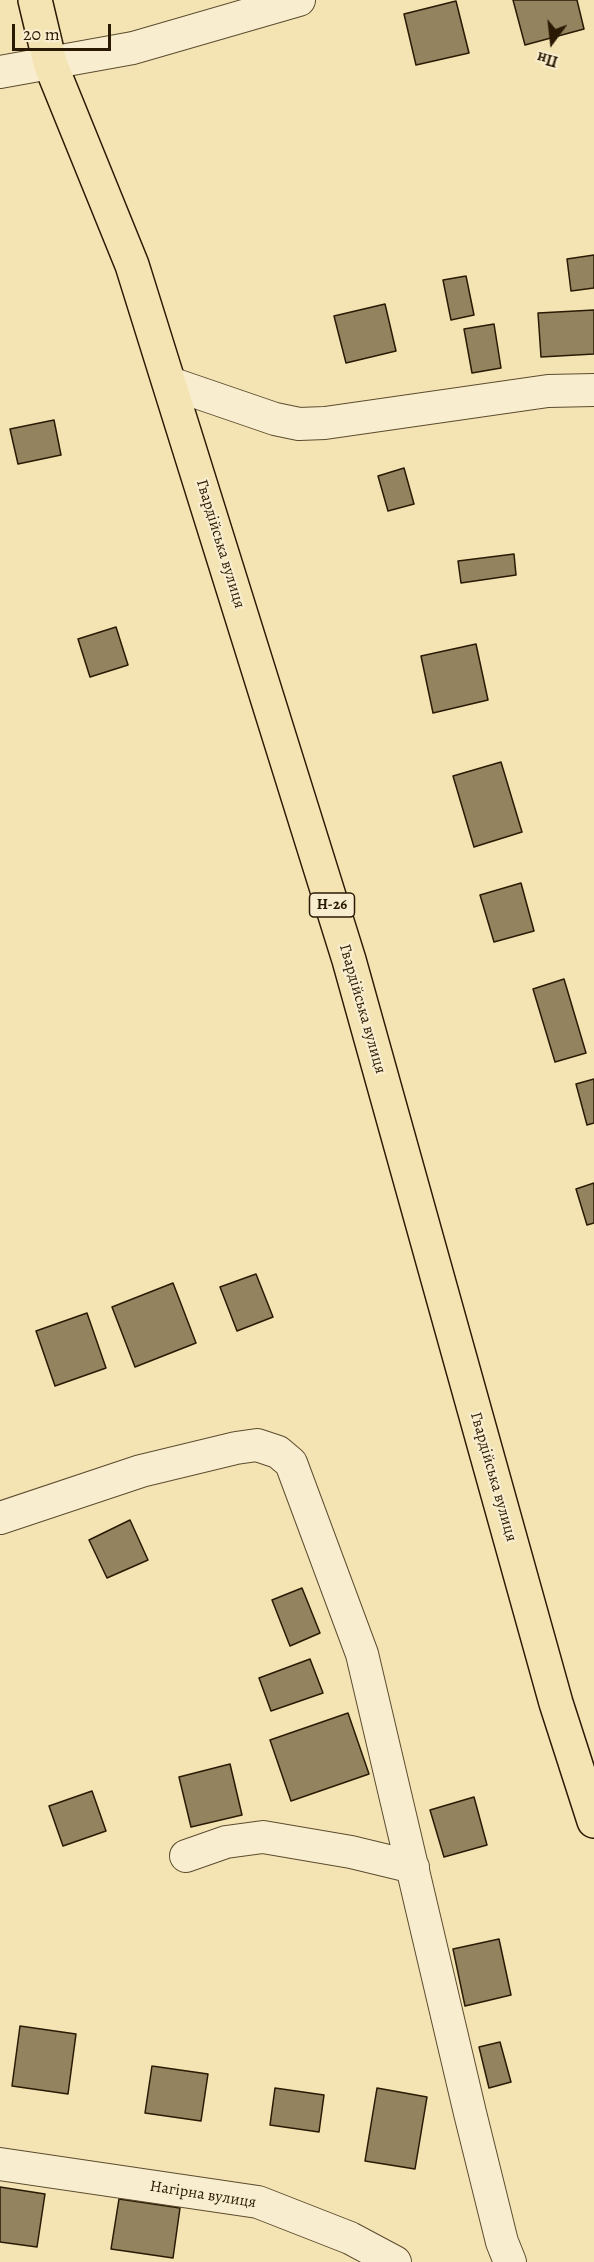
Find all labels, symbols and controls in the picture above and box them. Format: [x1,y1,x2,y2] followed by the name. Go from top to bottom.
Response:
[15,12,114,50] scale bar
[522,12,582,72] north arrow
[23,22,60,46] text: 20 m
[534,46,560,73] text: Пн
[191,477,249,611] street label: Гвардійська вулиця
[310,893,354,917] road number: Н-26
[334,942,390,1076] street label: Гвардійська вулиця
[465,1410,521,1544] street label: Гвардійська вулиця
[148,2177,258,2213] street label: Нагірна вулиця

